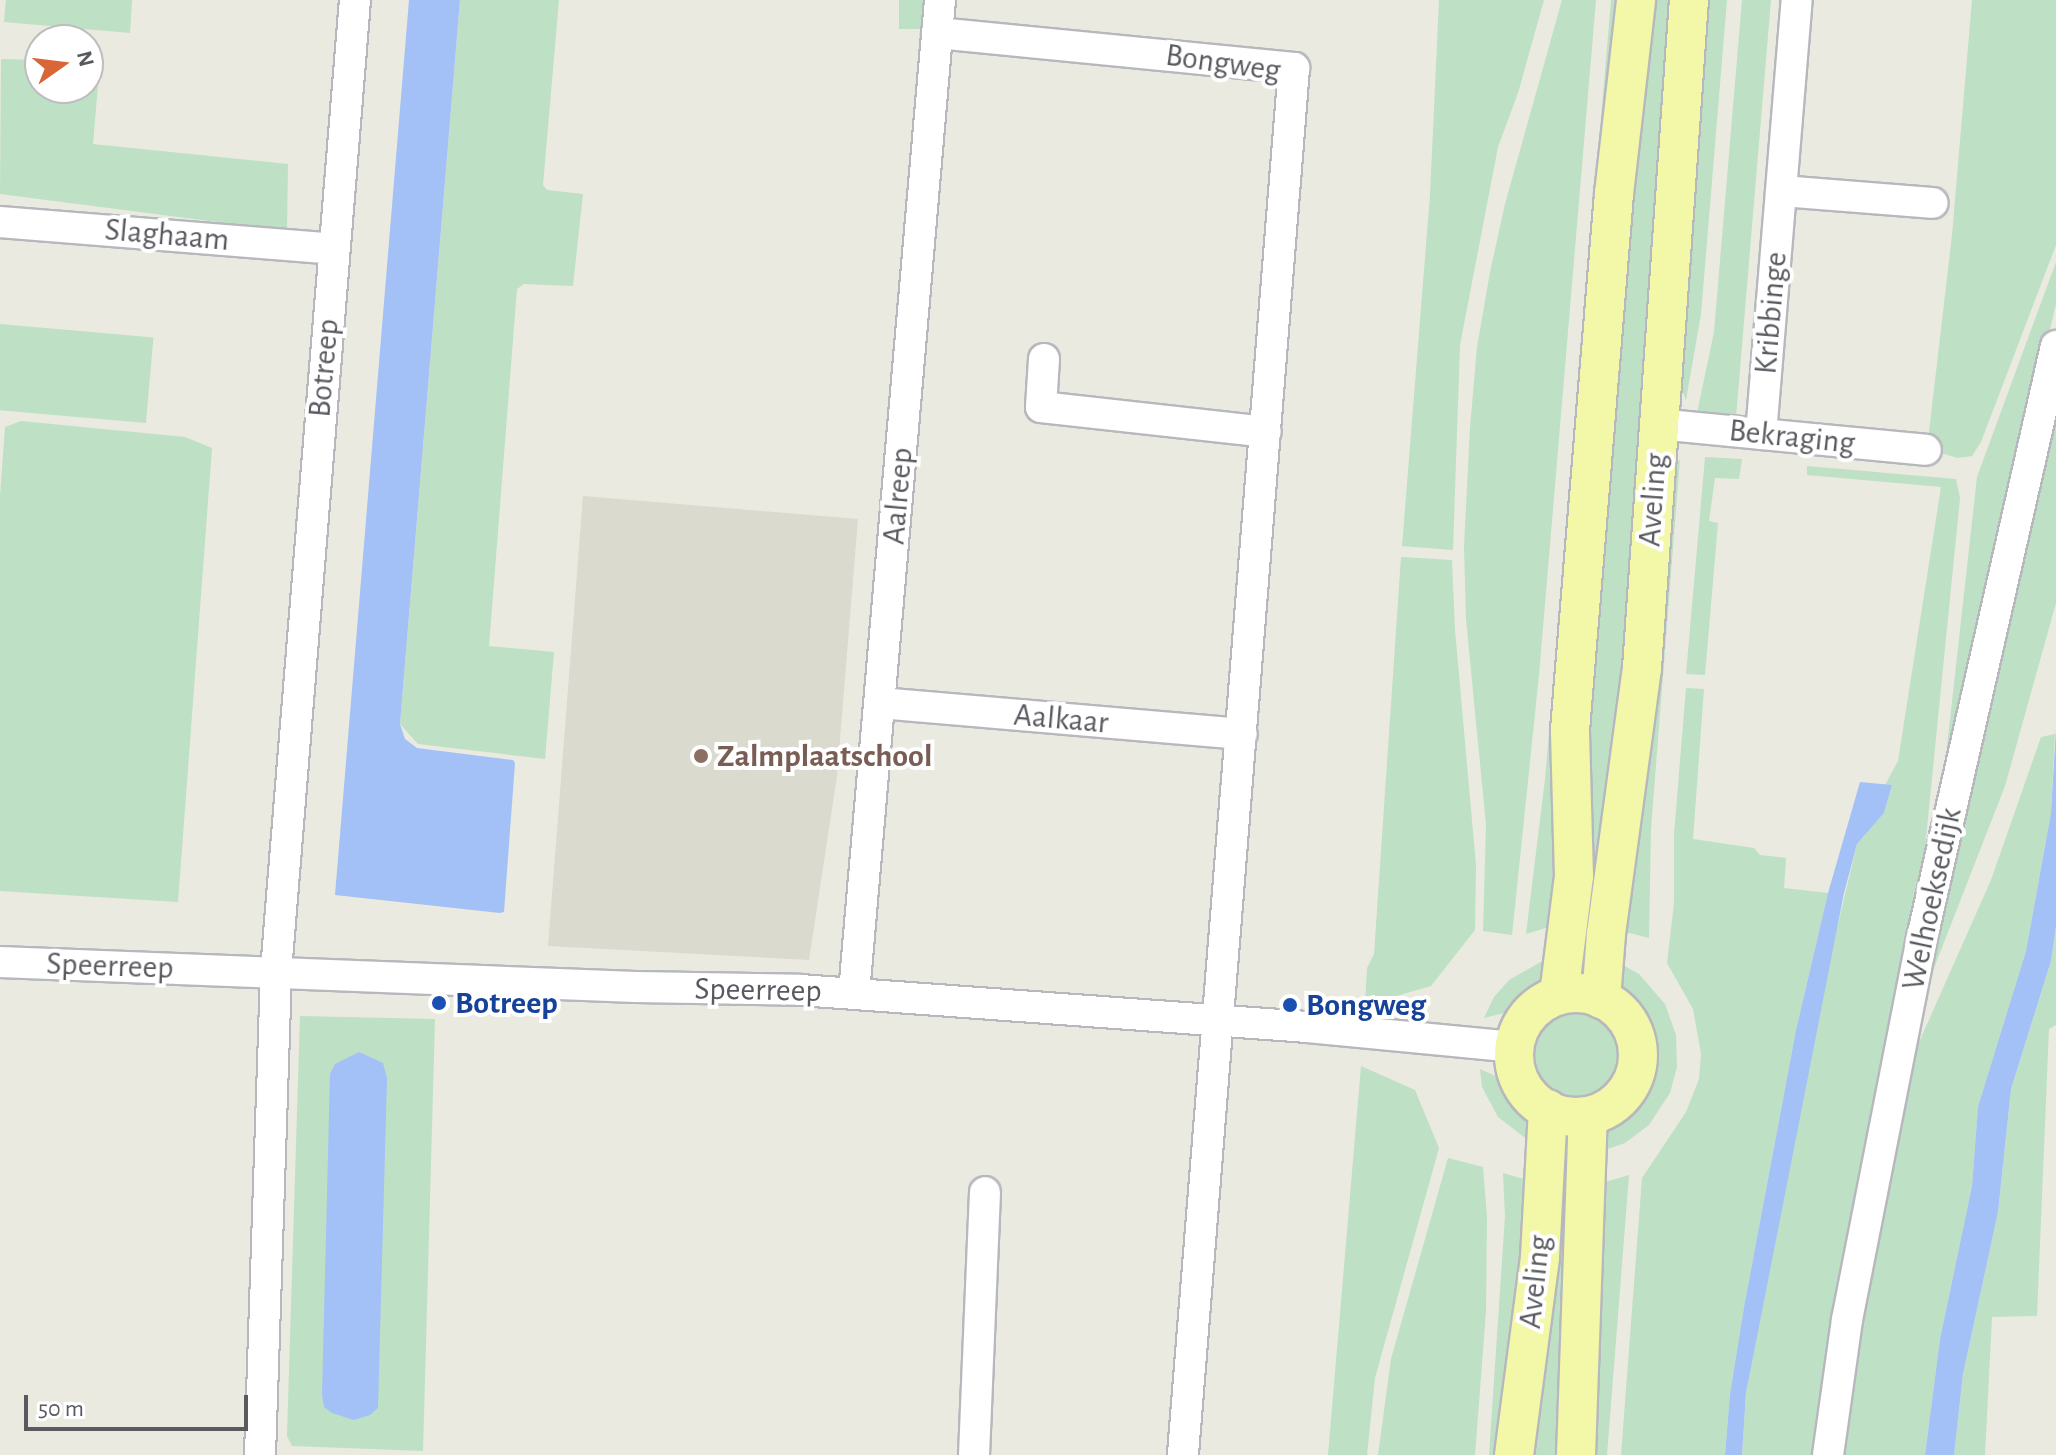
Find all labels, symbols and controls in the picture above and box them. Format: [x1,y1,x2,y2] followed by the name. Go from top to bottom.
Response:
[24,24,104,104] north arrow
[1163,36,1283,90] street label: Bongweg
[73,49,98,69] text: N
[103,210,231,260] street label: Slaghaam
[1747,250,1795,376] street label: Kribbinge
[301,317,347,419] street label: Botreep
[1727,411,1857,463] street label: Bekraging
[875,446,921,546] street label: Aalreep
[1631,452,1675,548] street label: Aveling
[1012,696,1110,742] street label: Aalkaar
[717,737,932,775] place label: Zalmplaatschool
[692,747,710,765] marker: Zalmplaatschool
[1894,804,1970,994] street label: Welhoeksedijk
[46,945,174,987] street label: Speerreep
[694,970,822,1010] street label: Speerreep
[455,984,558,1022] place label: Botreep
[1306,986,1426,1024] place label: Bongweg
[430,994,448,1012] marker: Botreep
[1281,996,1299,1014] marker: Bongweg
[1511,1234,1559,1330] street label: Aveling
[28,1379,252,1429] scale bar
[38,1397,84,1421] text: 50 m

